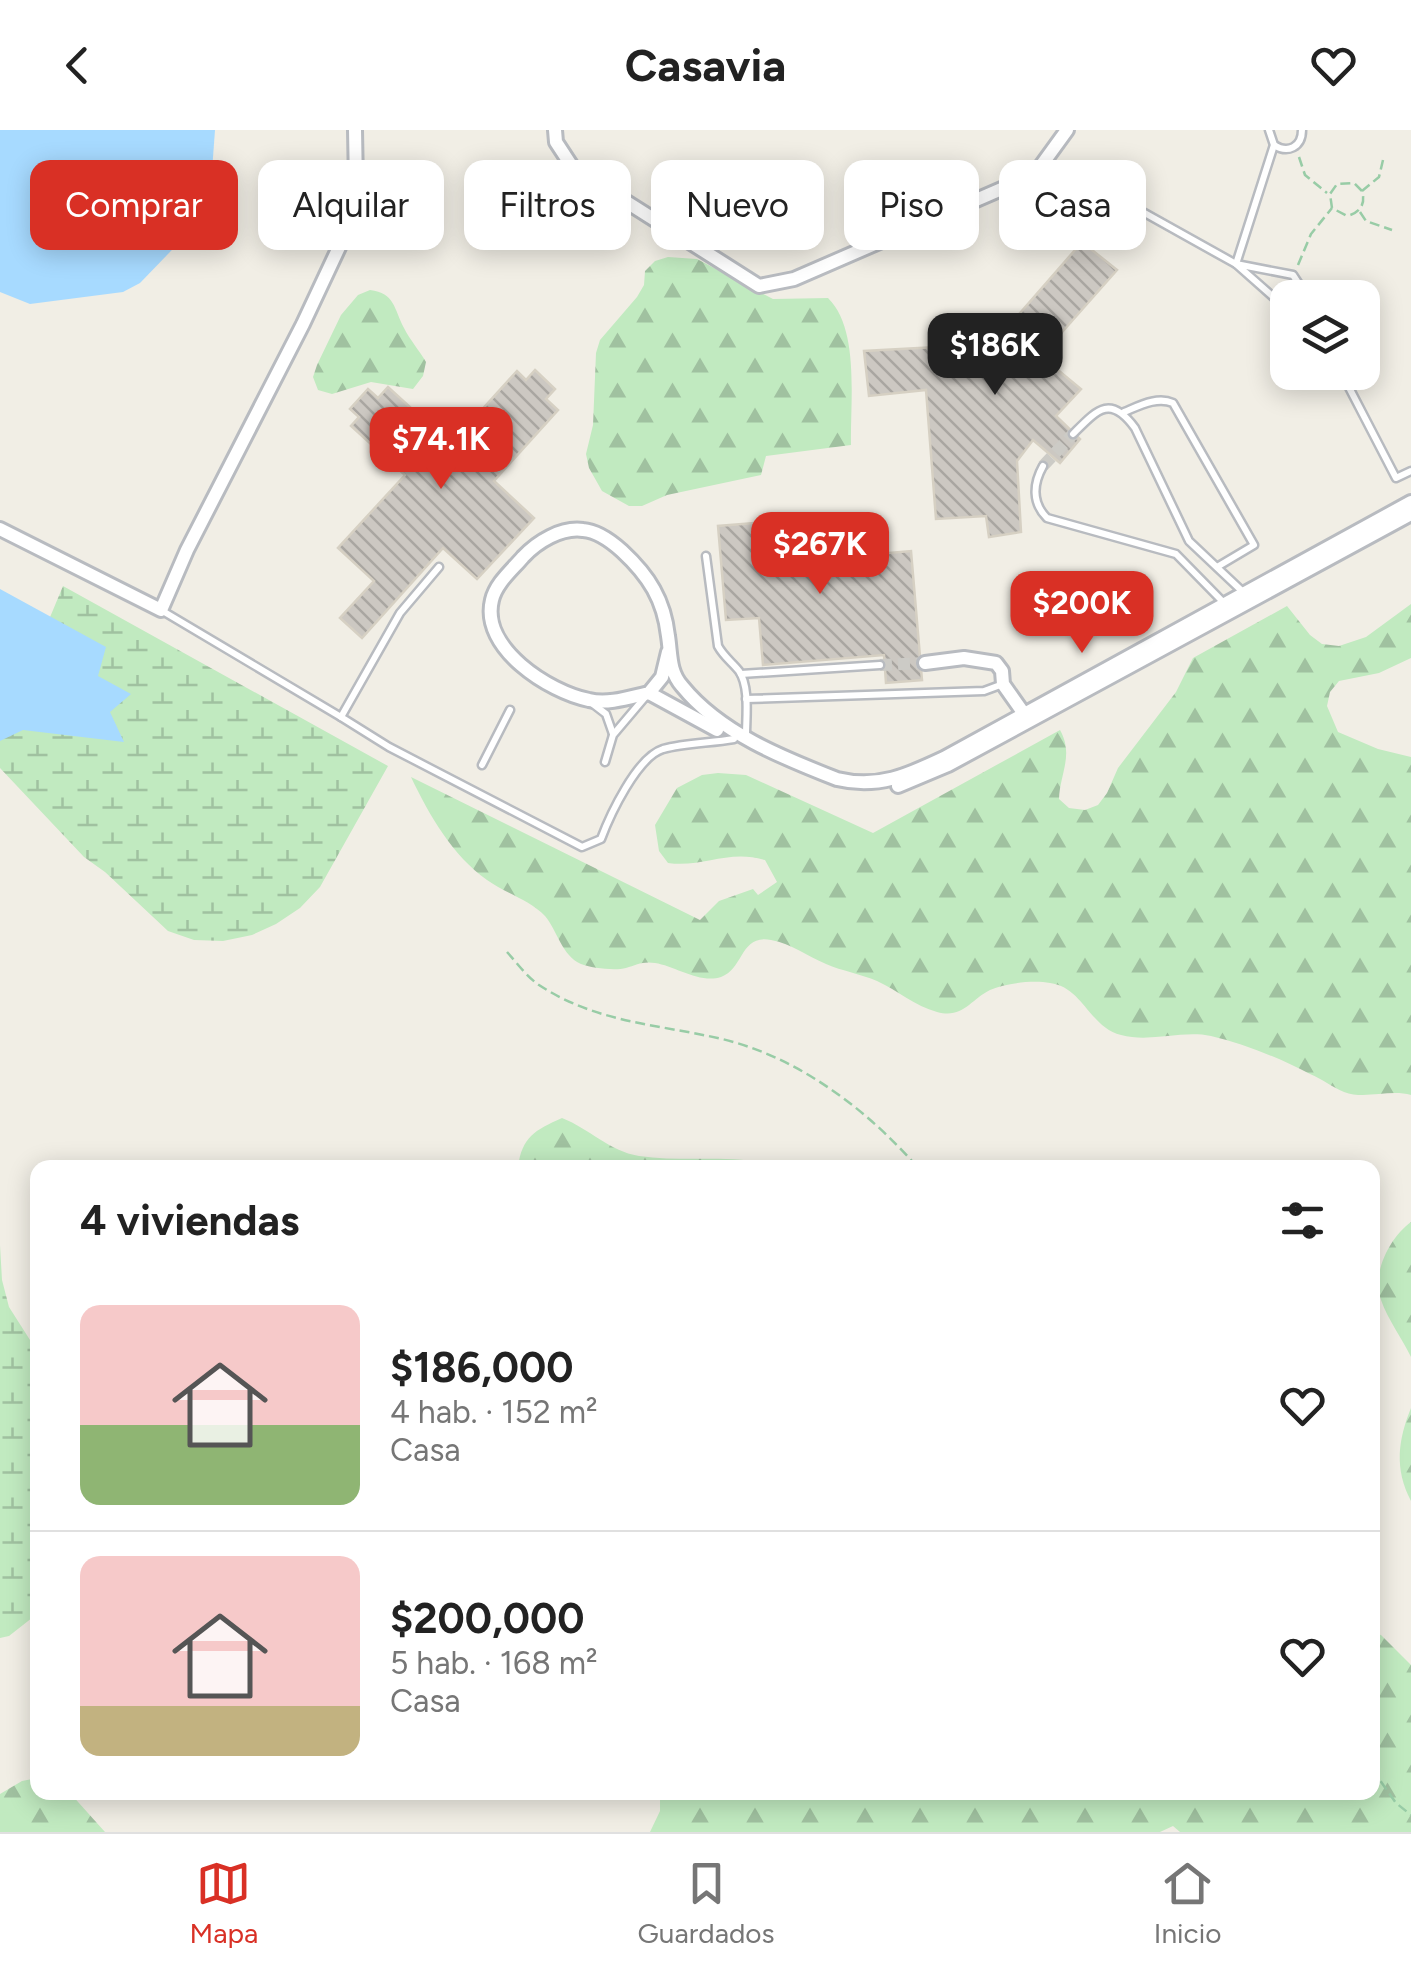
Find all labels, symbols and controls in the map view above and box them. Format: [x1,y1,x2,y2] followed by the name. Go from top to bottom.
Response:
[50,38,105,93] icon: back
[625,38,786,92] text: Casavia
[1306,38,1361,93] icon: heart
[30,160,238,250] chip: Comprar
[258,160,444,250] chip: Alquilar
[464,160,631,250] chip: Filtros
[651,160,824,250] chip: Nuevo
[844,160,979,250] chip: Piso
[999,160,1146,250] chip: Casa
[1270,280,1380,390] map controls
[1270,280,1380,390] button: layers
[925,313,1065,398] pin: $186K
[950,326,1040,364] text: $186K
[360,407,522,492] pin: $74.1K
[392,420,490,458] text: $74.1K
[750,512,890,597] pin: $267K
[773,525,867,563] text: $267K
[1012,571,1152,656] pin: $200K
[1032,584,1132,622] text: $200K
[1275,1193,1330,1248] icon: filters
[80,1195,299,1246] text: 4 viviendas
[390,1342,574,1393] text: $186,000
[160,1345,280,1465] icon: home
[1275,1378,1330,1433] icon: heart
[390,1393,598,1431] text: 4 hab. · 152 m²
[390,1431,461,1469] text: Casa
[390,1593,584,1644] text: $200,000
[160,1596,280,1716] icon: home
[1275,1629,1330,1684] icon: heart
[390,1644,598,1682] text: 5 hab. · 168 m²
[390,1682,461,1720] text: Casa
[190,1856,258,1950] tab: Mapa
[638,1856,775,1950] tab: Guardados
[1154,1856,1221,1950] tab: Inicio

